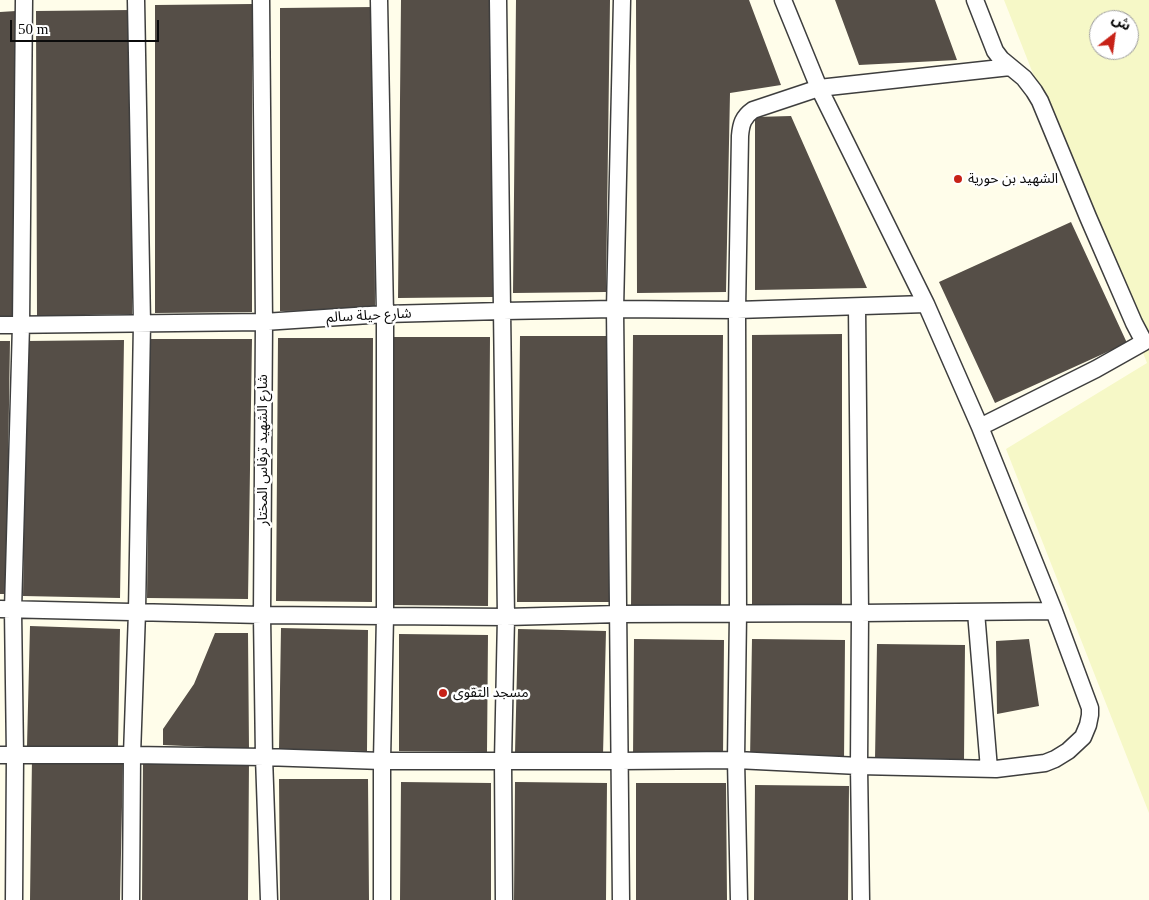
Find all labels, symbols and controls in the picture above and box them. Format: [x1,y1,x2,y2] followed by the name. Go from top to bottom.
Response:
[12,10,161,42] scale bar
[1089,10,1139,60] north arrow
[1109,11,1133,34] text: ش
[18,21,48,37] text: 50 m
[968,171,1058,187] place label: الشهيد بن حورية
[952,173,964,185] marker: الشهيد بن حورية
[326,305,412,327] street label: شارع حيلة سالم
[255,374,271,526] street label: شارع الشهيد ترفاس المختار
[453,685,528,701] place label: مسجد التقوى
[437,687,449,699] marker: مسجد التقوى

